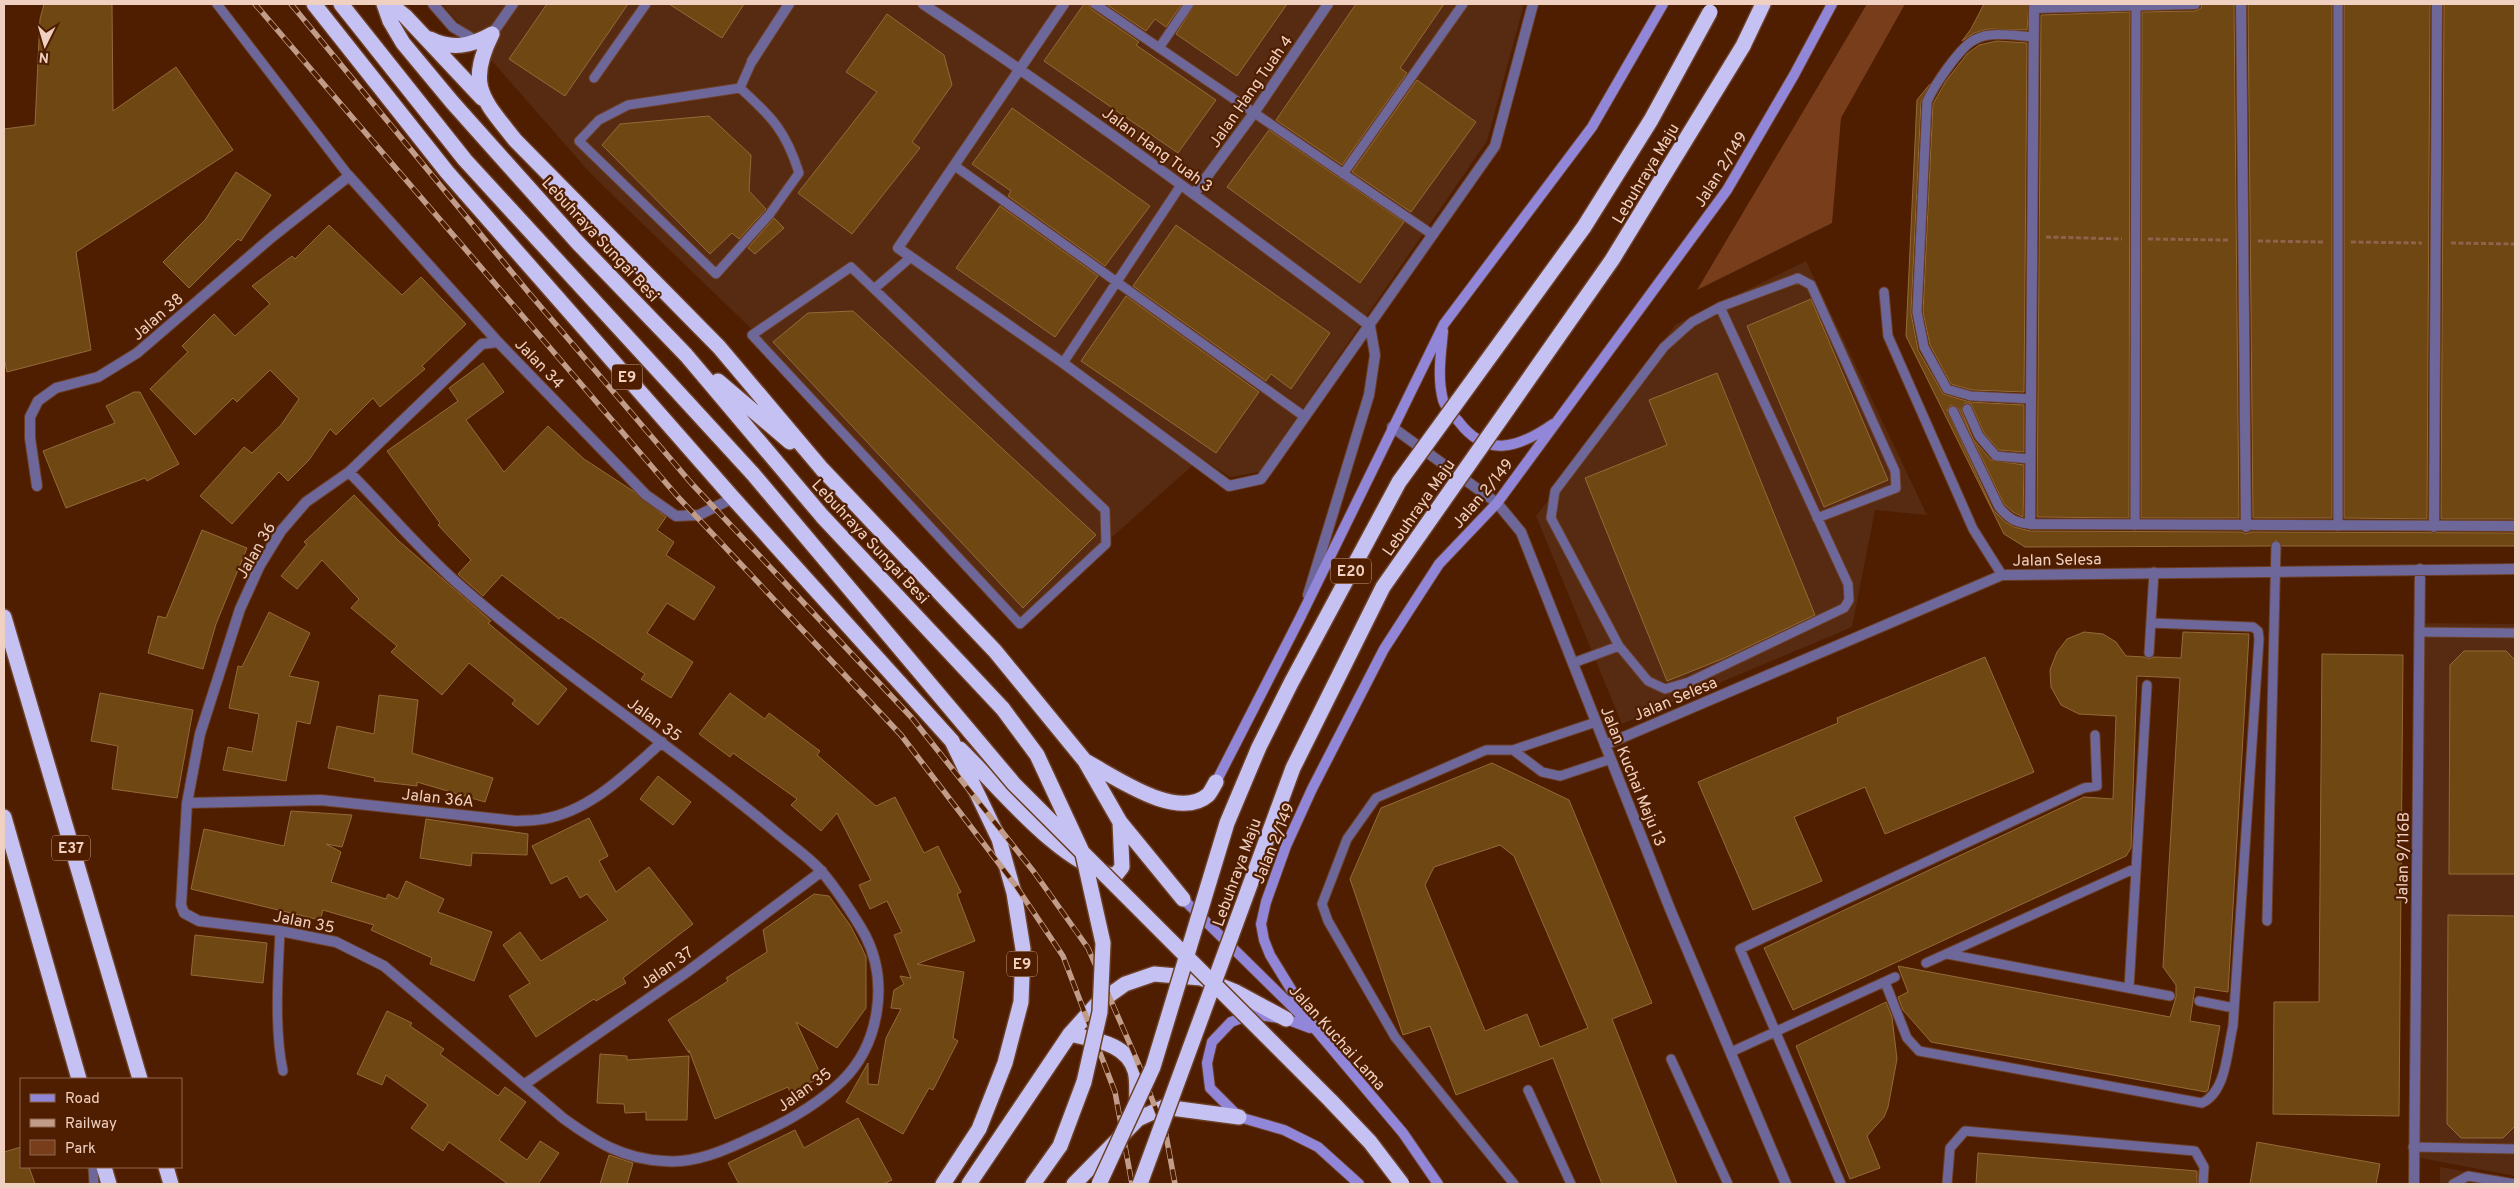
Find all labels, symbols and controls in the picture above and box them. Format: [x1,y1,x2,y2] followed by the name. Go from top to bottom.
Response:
[20,20,70,70] north arrow
[1205,32,1298,152] street label: Jalan Hang Tuah 4
[38,48,50,65] text: N
[1098,104,1216,198] street label: Jalan Hang Tuah 3
[1609,120,1685,228] street label: Lebuhraya Maju
[1691,129,1753,212] street label: Jalan 2/149
[537,174,663,307] street label: Lebuhraya Sungai Besi
[128,290,188,345] street label: Jalan 38
[510,335,567,394] street label: Jalan 34
[612,364,642,390] road number: E9
[1448,455,1519,533] street label: Jalan 2/149
[1379,456,1460,560] street label: Lebuhraya Maju
[807,476,933,609] street label: Lebuhraya Sungai Besi
[233,519,281,583] street label: Jalan 36
[2012,550,2102,572] street label: Jalan Selesa
[1331,558,1371,584] road number: E20
[1631,673,1721,726] street label: Jalan Selesa
[623,694,685,747] street label: Jalan 35
[1595,704,1669,850] street label: Jalan Kuchai Maju 13
[401,785,475,813] street label: Jalan 36A
[1250,800,1300,887] street label: Jalan 2/149
[2393,812,2415,904] street label: Jalan 9/116B
[1209,816,1267,930] street label: Lebuhraya Maju
[52,836,90,860] road number: E37
[271,907,336,939] street label: Jalan 35
[637,943,698,994] street label: Jalan 37
[1007,952,1037,976] road number: E9
[1284,981,1389,1095] street label: Jalan Kuchai Lama
[774,1064,836,1117] street label: Jalan 35
[20,1078,182,1168] legend
[65,1090,100,1109] text: Road
[65,1115,117,1134] text: Railway
[65,1140,96,1159] text: Park

